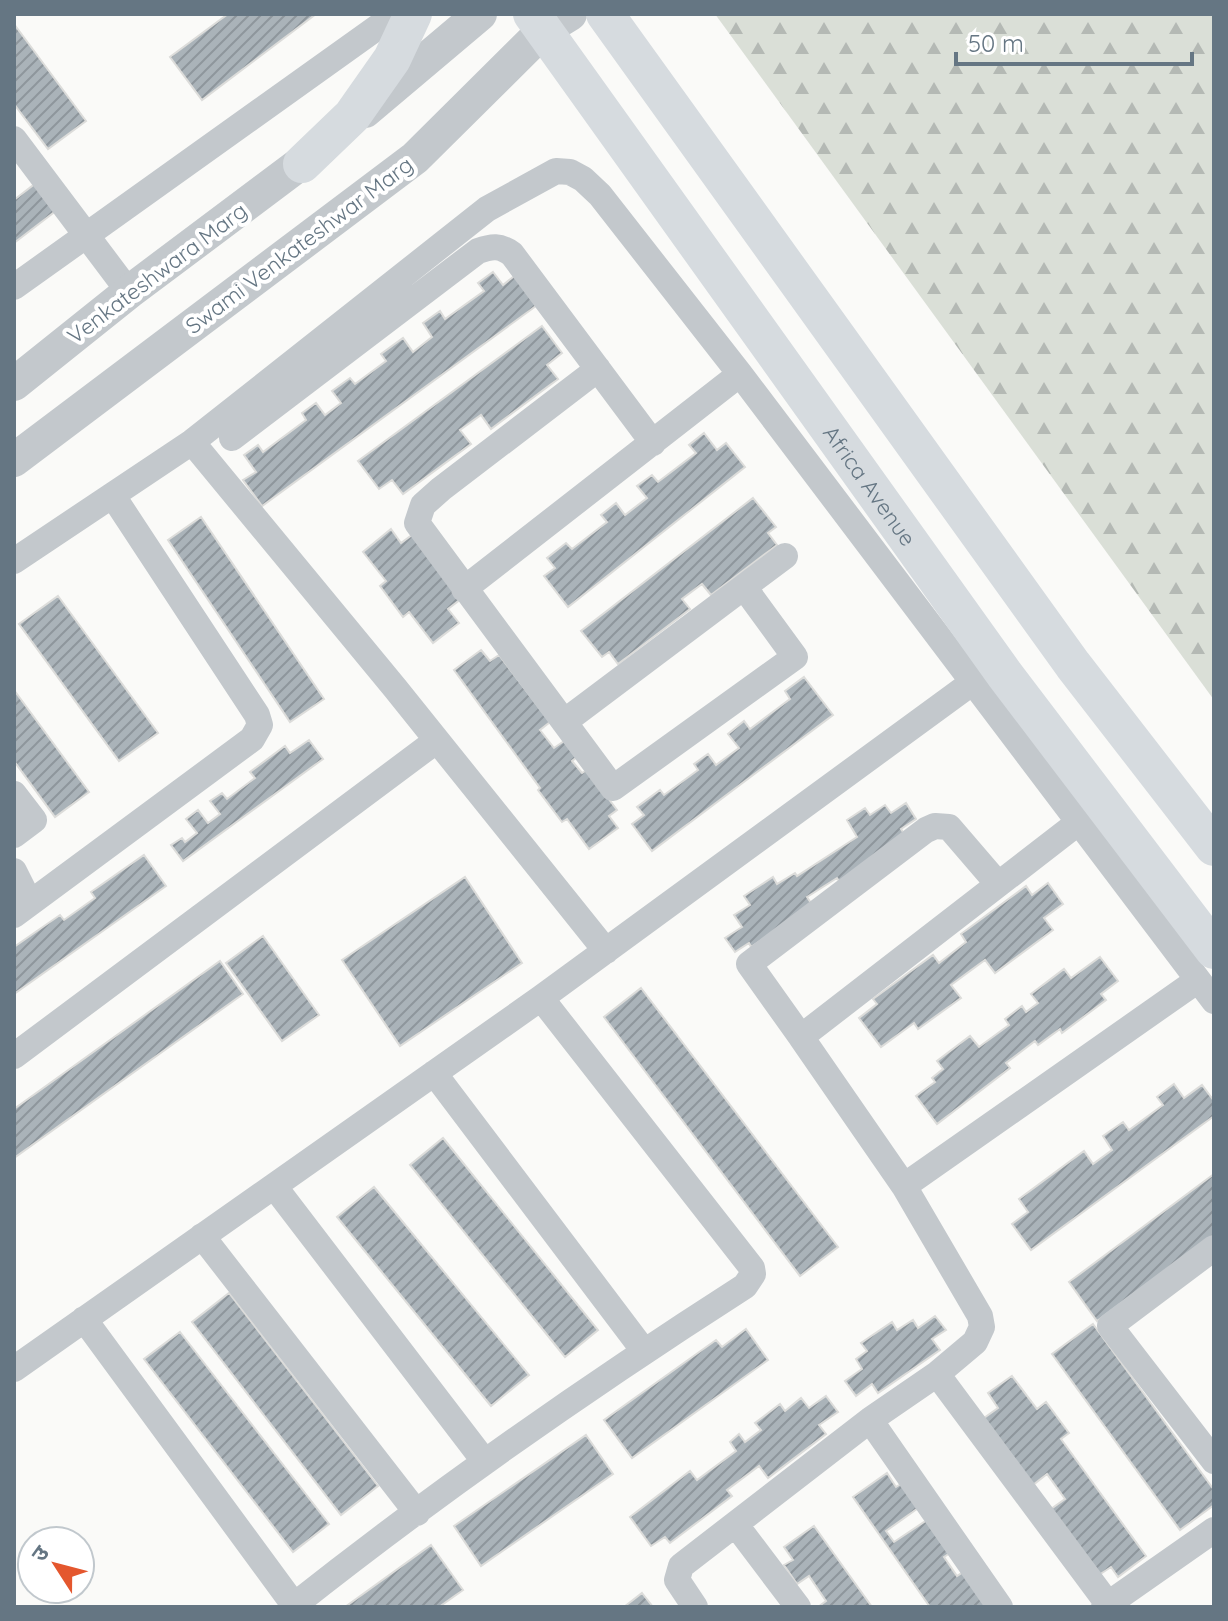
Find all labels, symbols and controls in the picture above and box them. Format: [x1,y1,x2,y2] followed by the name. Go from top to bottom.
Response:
[956,16,1192,66] scale bar
[968,28,1024,58] text: 50 m
[180,150,418,340] street label: Swami Venkateshwar Marg
[62,196,252,350] street label: Venkateshwara Marg
[817,420,922,551] street label: Africa Avenue
[16,1525,96,1605] north arrow
[25,1539,56,1567] text: उ

